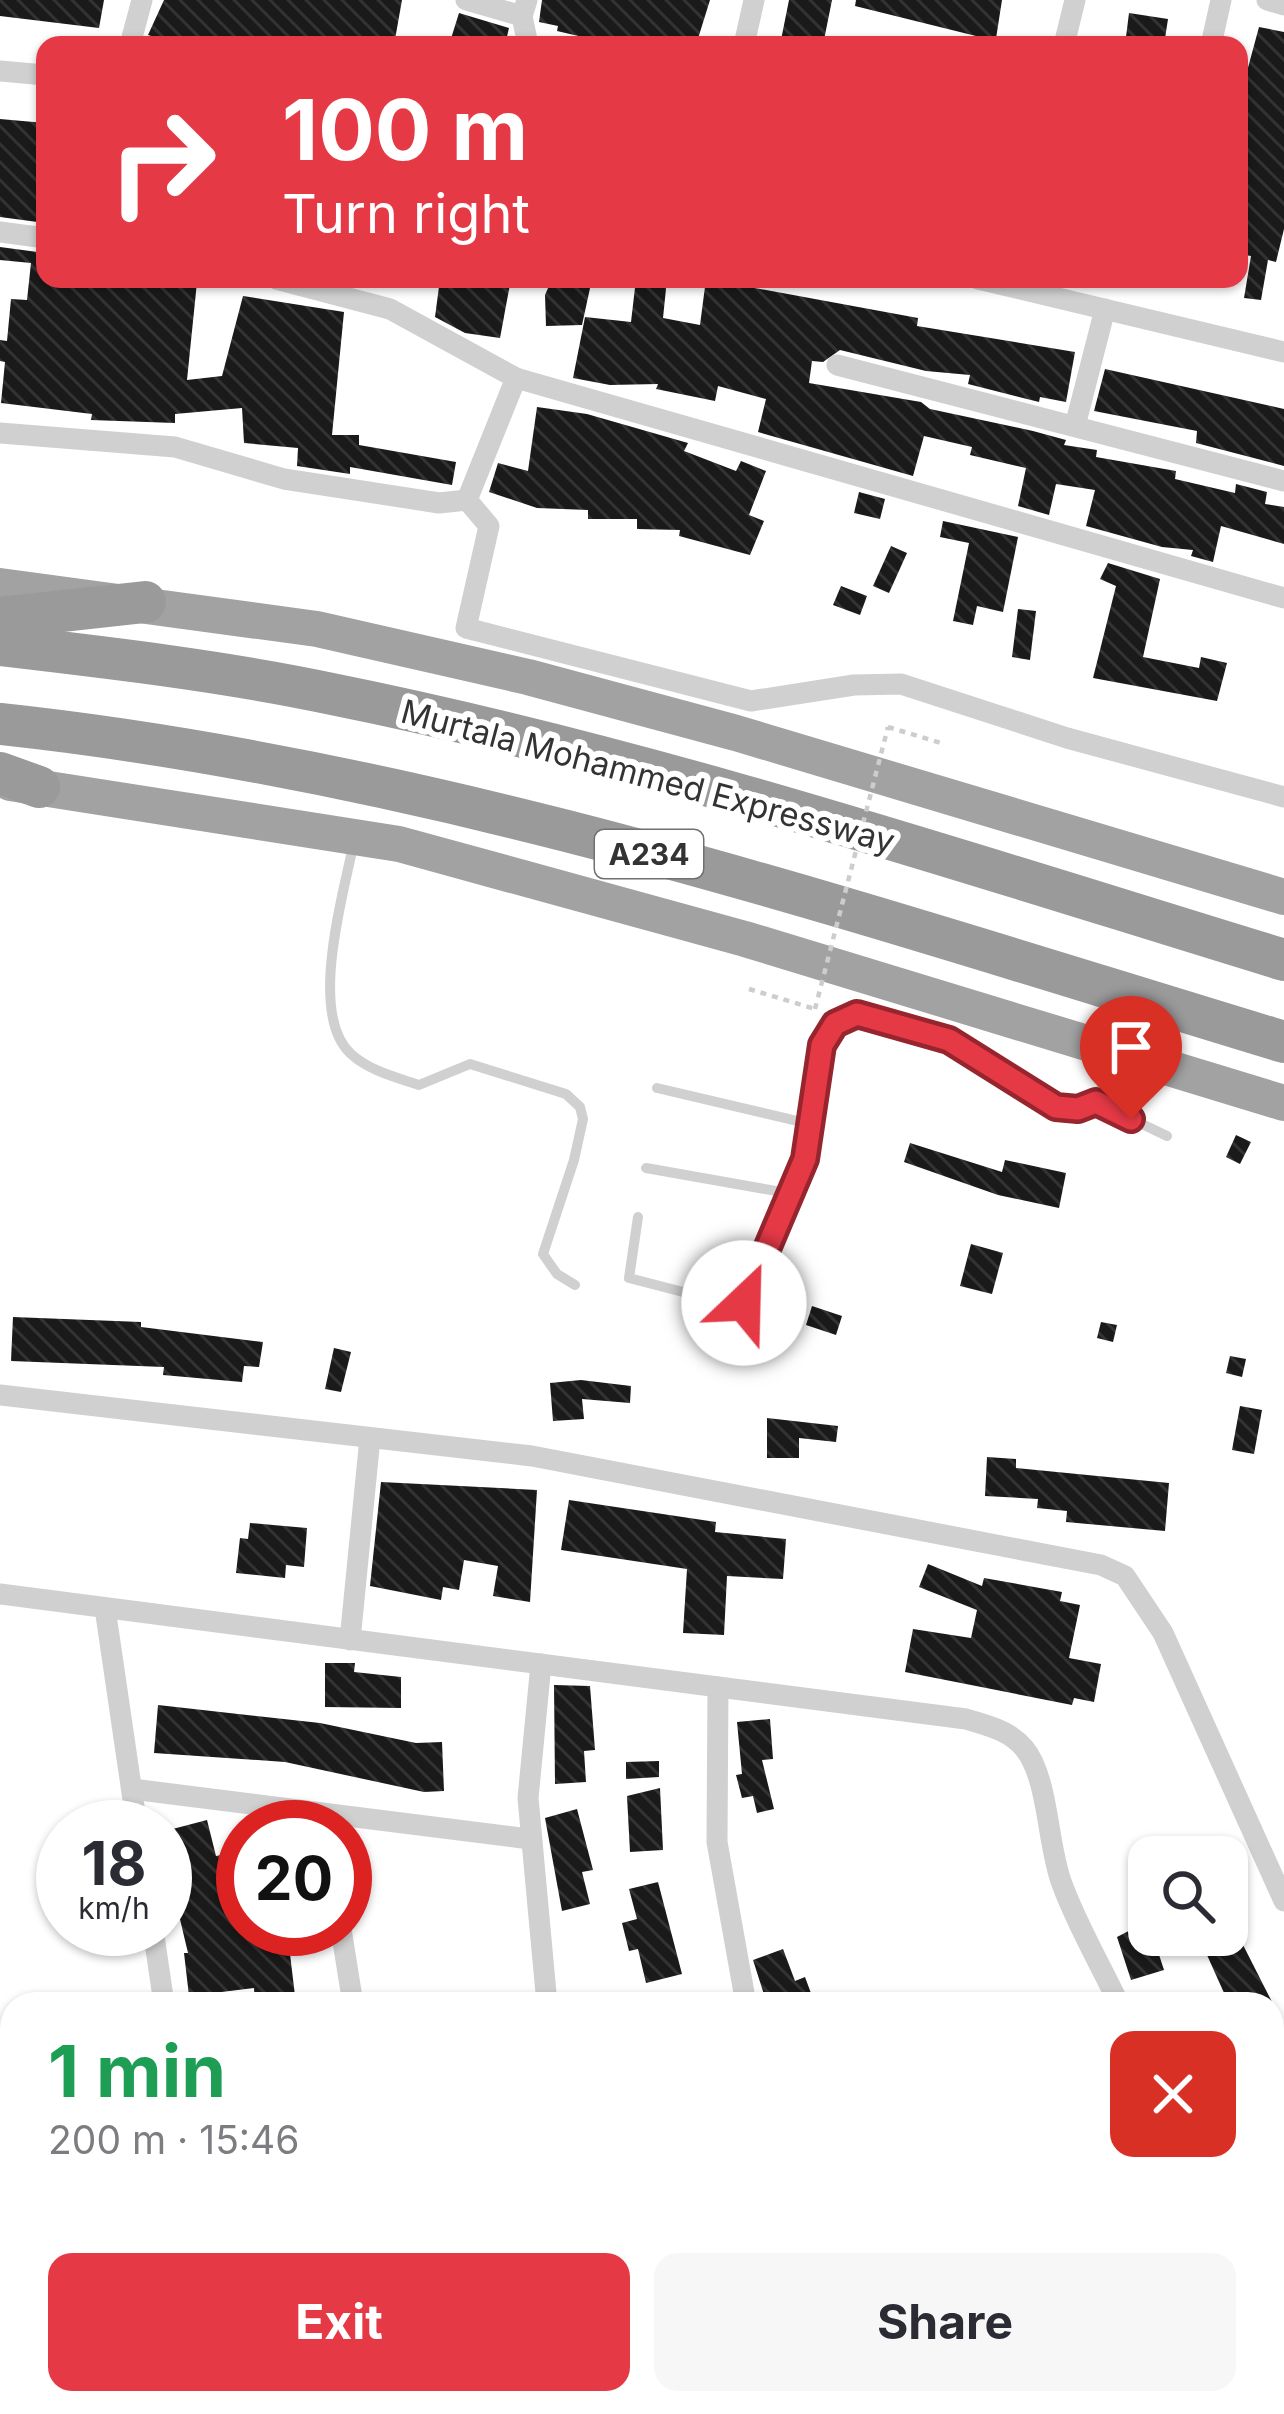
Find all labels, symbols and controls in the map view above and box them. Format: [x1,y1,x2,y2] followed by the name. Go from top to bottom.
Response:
[282,79,528,180] text: 100 m
[84,84,240,240] icon: right
[282,181,530,246] text: Turn right
[397,691,899,861] street label: Murtala Mohammed Expressway
[595,830,703,878] road number: A234
[1080,996,1182,1119] pin
[1098,1014,1164,1080] icon: arrive
[681,1240,807,1366] position arrow
[216,1800,372,1956] speed limit sign: 20
[82,1827,146,1899] text: 18
[1128,1836,1248,1956] map controls
[1128,1836,1248,1956] button: search
[78,1890,150,1926] text: km/h
[48,2027,226,2114] text: 1 min
[1110,2031,1236,2157] button: close
[48,2116,299,2163] text: 200 m · 15:46
[48,2253,630,2391] button: Exit
[654,2253,1236,2391] button: Share

